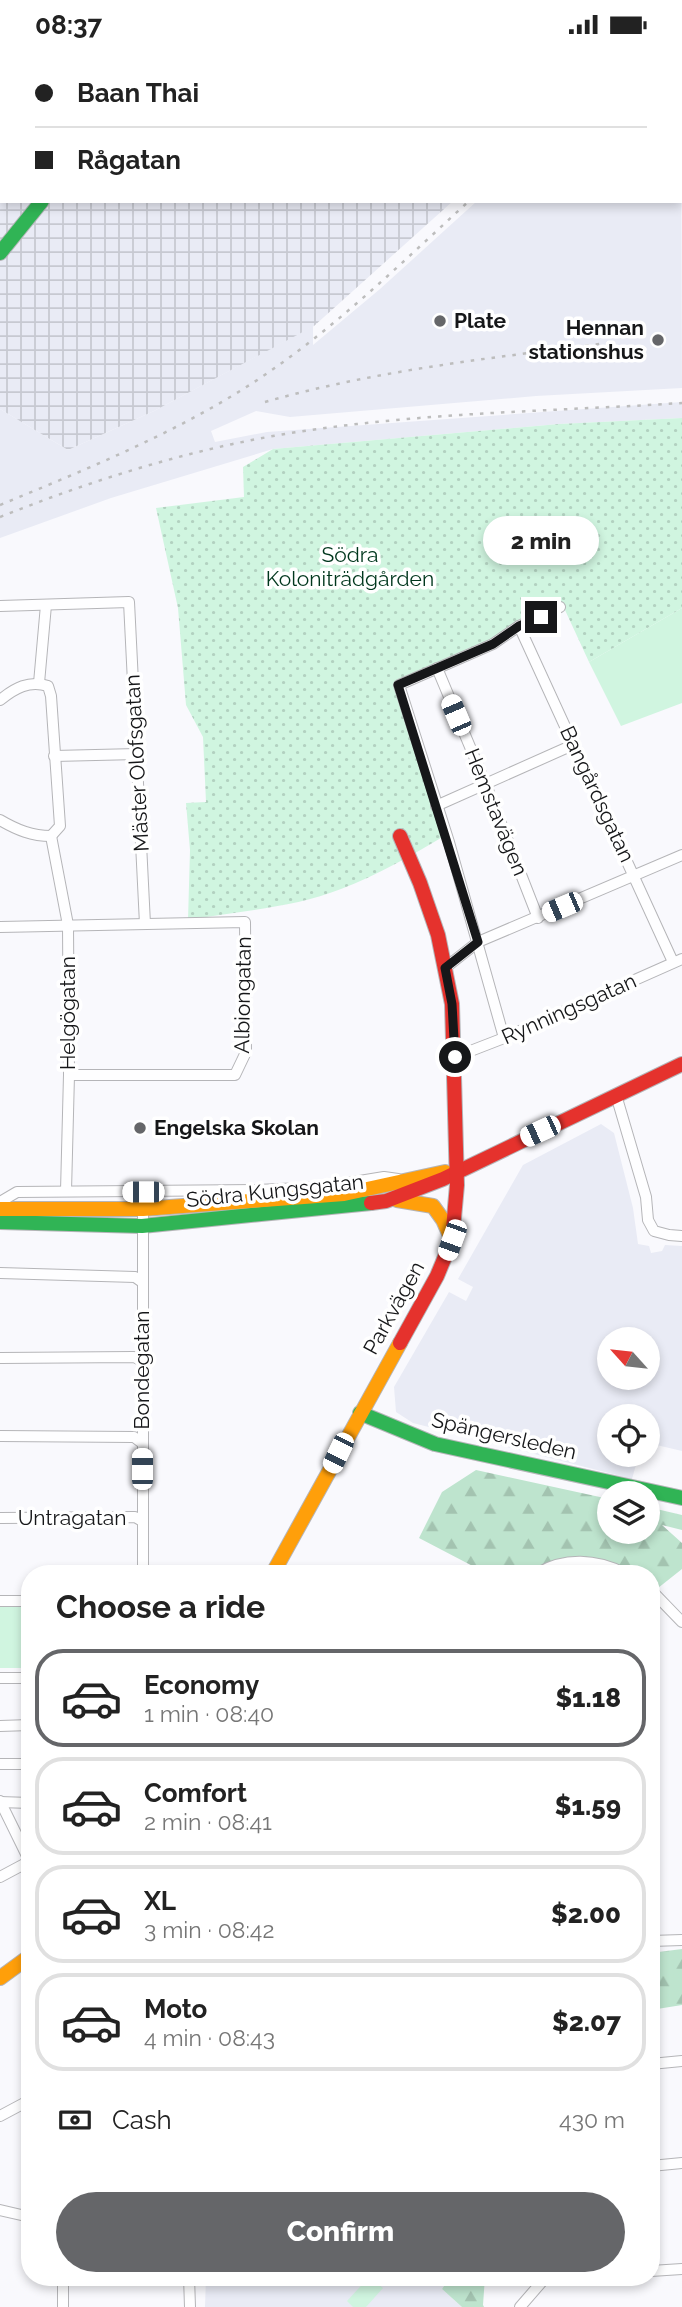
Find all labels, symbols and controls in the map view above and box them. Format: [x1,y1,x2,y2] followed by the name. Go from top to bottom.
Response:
[35,10,102,40] text: 08:37
[77,78,199,108] text: Baan Thai
[77,145,181,175] text: Rågatan
[454,308,507,333] place label: Plate
[432,313,448,329] marker: Plate
[528,315,644,364] place label: Hennan stationshus
[650,332,666,348] marker: Hennan stationshus
[483,515,599,565] callout: 2 min
[511,527,571,554] text: 2 min
[266,542,434,591] park label: Södra Koloniträdgården
[525,601,557,633] route end
[119,674,154,852] street label: Mäster Olofsgatan
[439,692,474,738] car
[555,722,640,866] street label: Bangårdsgatan
[460,744,533,879] street label: Hemstavägen
[539,889,586,925] car
[229,936,256,1054] street label: Albiongatan
[55,956,80,1070] street label: Helgögatan
[498,968,640,1049] street label: Rynningsgatan
[439,1041,471,1073] route start
[517,1113,564,1149] car
[154,1115,319,1140] place label: Engelska Skolan
[132,1120,148,1136] marker: Engelska Skolan
[185,1169,365,1212] street label: Södra Kungsgatan
[123,1182,165,1203] car
[435,1217,470,1263] car
[358,1257,429,1359] street label: Parkvägen
[129,1310,154,1430] street label: Bondegatan
[597,1327,660,1389] north arrow
[597,1327,660,1544] map controls
[597,1404,660,1467] button: locate
[429,1407,579,1464] street label: Spängersleden
[320,1430,357,1476] car
[132,1448,153,1490] car
[597,1481,660,1544] button: layers
[18,1505,126,1530] street label: Untragatan
[56,1588,265,1625] text: Choose a ride
[60,1667,123,1730] icon: car
[144,1670,259,1700] text: Economy
[555,1683,621,1713] text: $1.18
[144,1700,274,1727] text: 1 min · 08:40
[60,1775,123,1838] icon: car
[144,1778,247,1808] text: Comfort
[555,1791,621,1821] text: $1.59
[144,1808,272,1835] text: 2 min · 08:41
[60,1883,123,1946] icon: car
[144,1886,176,1916] text: XL
[551,1899,621,1929] text: $2.00
[144,1916,274,1943] text: 3 min · 08:42
[60,1991,123,2054] icon: car
[144,1994,207,2024] text: Moto
[552,2007,621,2037] text: $2.07
[144,2024,275,2051] text: 4 min · 08:43
[56,2101,94,2139] icon: cash
[112,2105,172,2135] text: Cash
[559,2106,625,2133] text: 430 m
[56,2192,625,2272] button: Confirm

